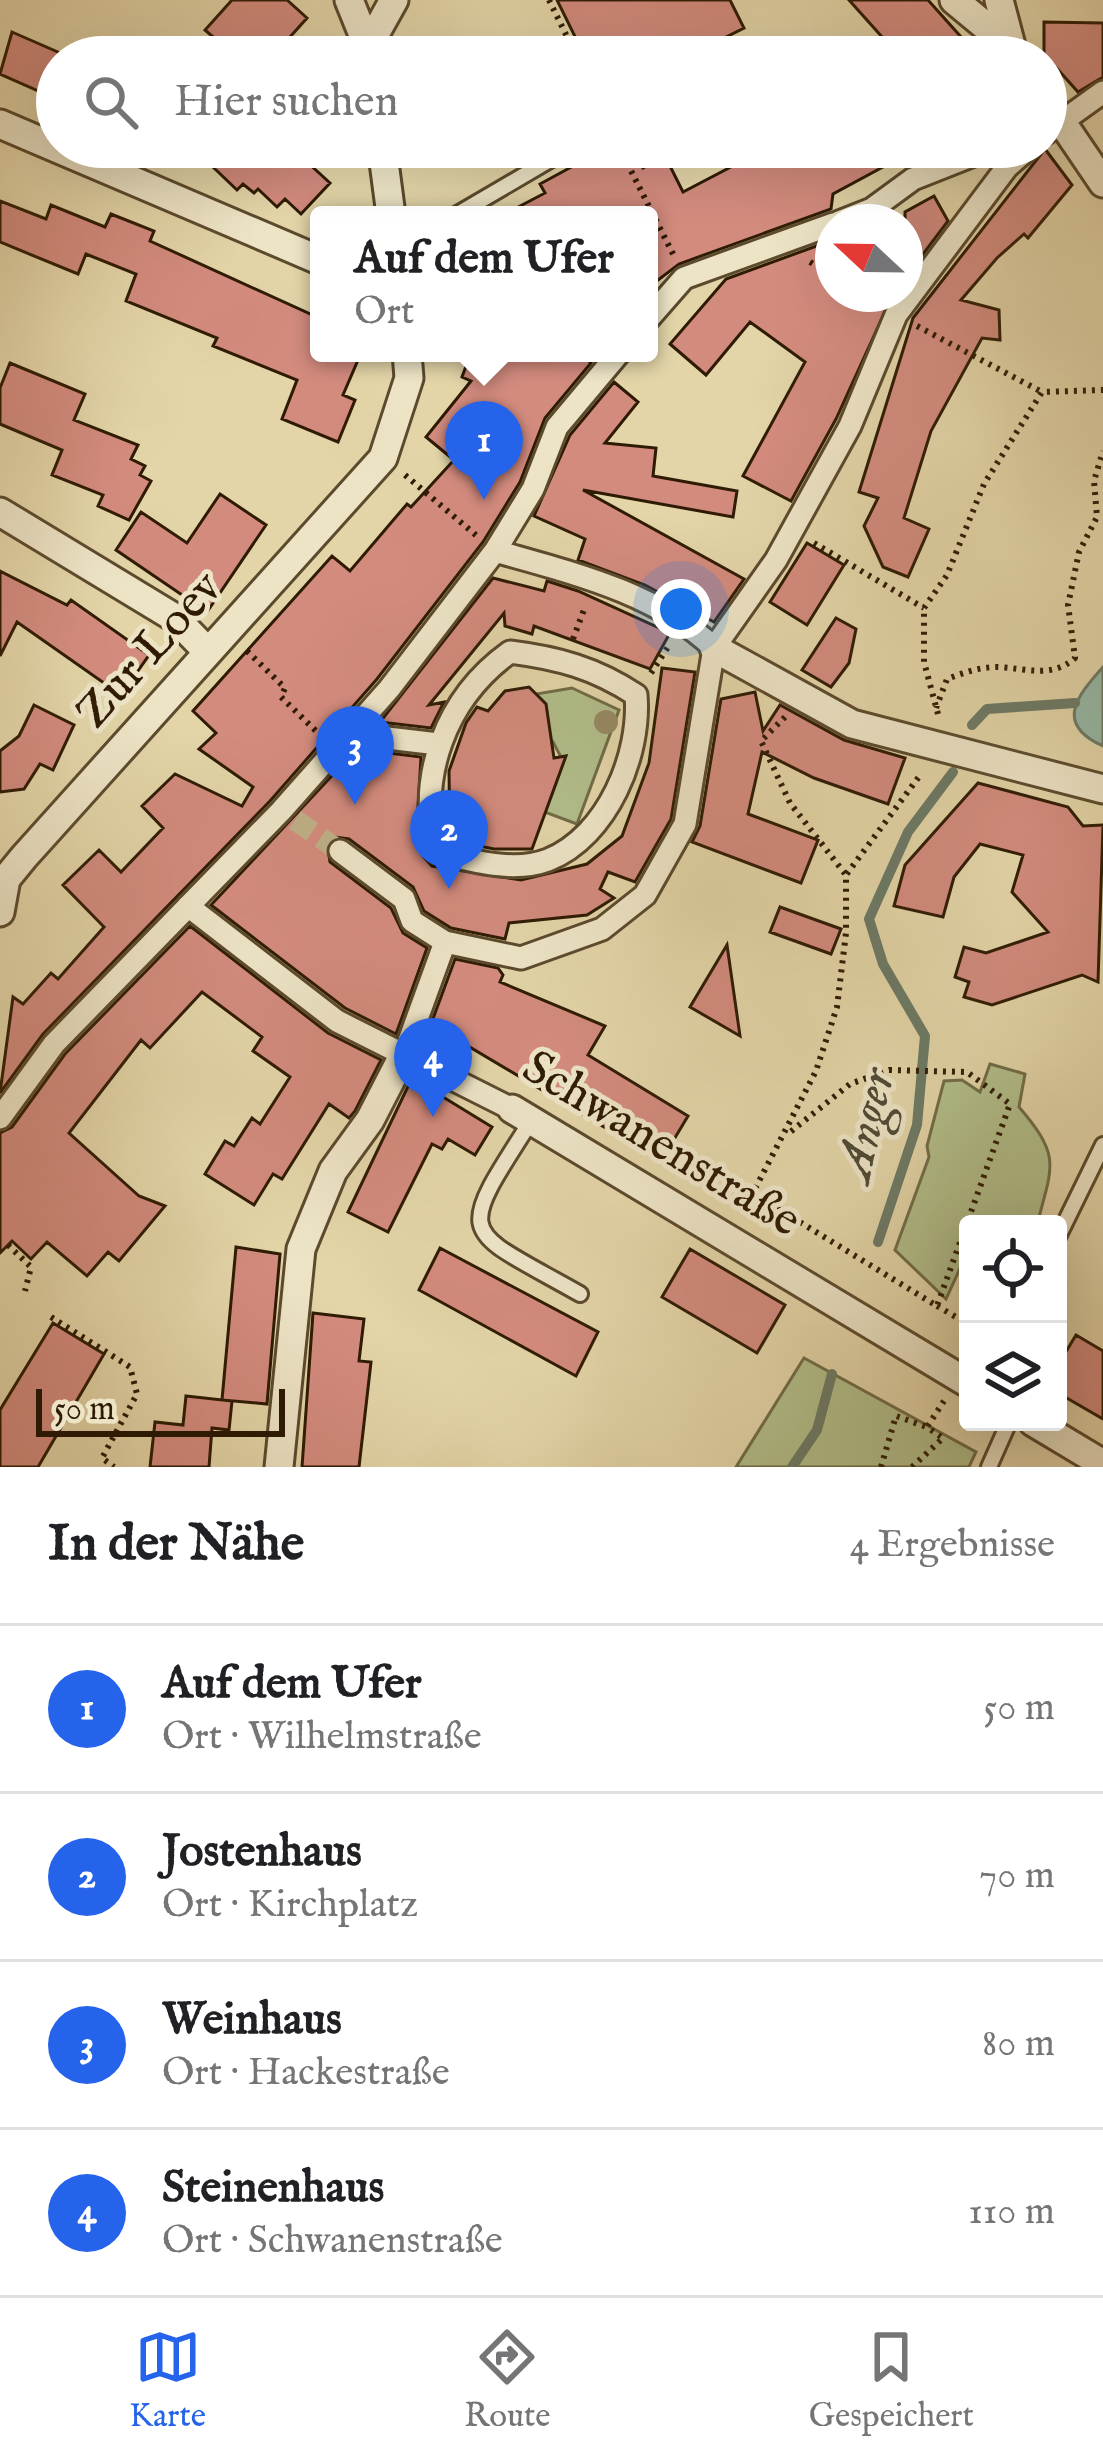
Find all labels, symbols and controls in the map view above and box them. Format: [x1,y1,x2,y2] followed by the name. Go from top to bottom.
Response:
[36,36,1067,168] search box
[78,69,144,135] icon: search
[174,74,398,131] text: Hier suchen
[815,204,923,312] north arrow
[310,206,658,362] popup
[354,231,614,288] text: Auf dem Ufer
[354,288,414,337] text: Ort
[445,401,523,500] pin: 1
[64,560,236,742] street label: Zur Loev
[651,579,711,639] your location
[316,706,394,805] pin: 3
[410,790,488,889] pin: 2
[394,1018,472,1117] pin: 4
[511,1038,811,1252] street label: Schwanenstraße
[823,1060,913,1192] water label: Anger
[959,1215,1067,1431] map controls
[959,1215,1067,1323] button: locate
[959,1323,1067,1431] button: layers
[36,1383,285,1436] scale bar
[54,1389,115,1431] text: 50 m
[48,1513,304,1578] text: In der Nähe
[850,1521,1055,1570] text: 4 Ergebnisse
[162,1656,422,1713] text: Auf dem Ufer
[80,1684,94,1733] text: 1
[983,1684,1055,1733] text: 50 m
[162,1713,482,1762] text: Ort · Wilhelmstraße
[162,1824,362,1881] text: Jostenhaus
[78,1852,96,1901] text: 2
[979,1852,1055,1901] text: 70 m
[162,1881,418,1930] text: Ort · Kirchplatz
[162,1992,342,2049] text: Weinhaus
[80,2020,94,2069] text: 3
[982,2020,1055,2069] text: 80 m
[162,2049,450,2098] text: Ort · Hackestraße
[162,2160,384,2217] text: Steinenhaus
[77,2188,97,2237] text: 4
[968,2188,1055,2237] text: 110 m
[162,2217,503,2266] text: Ort · Schwanenstraße
[129,2324,206,2438] tab: Karte
[464,2324,550,2438] tab: Route
[809,2324,974,2438] tab: Gespeichert

